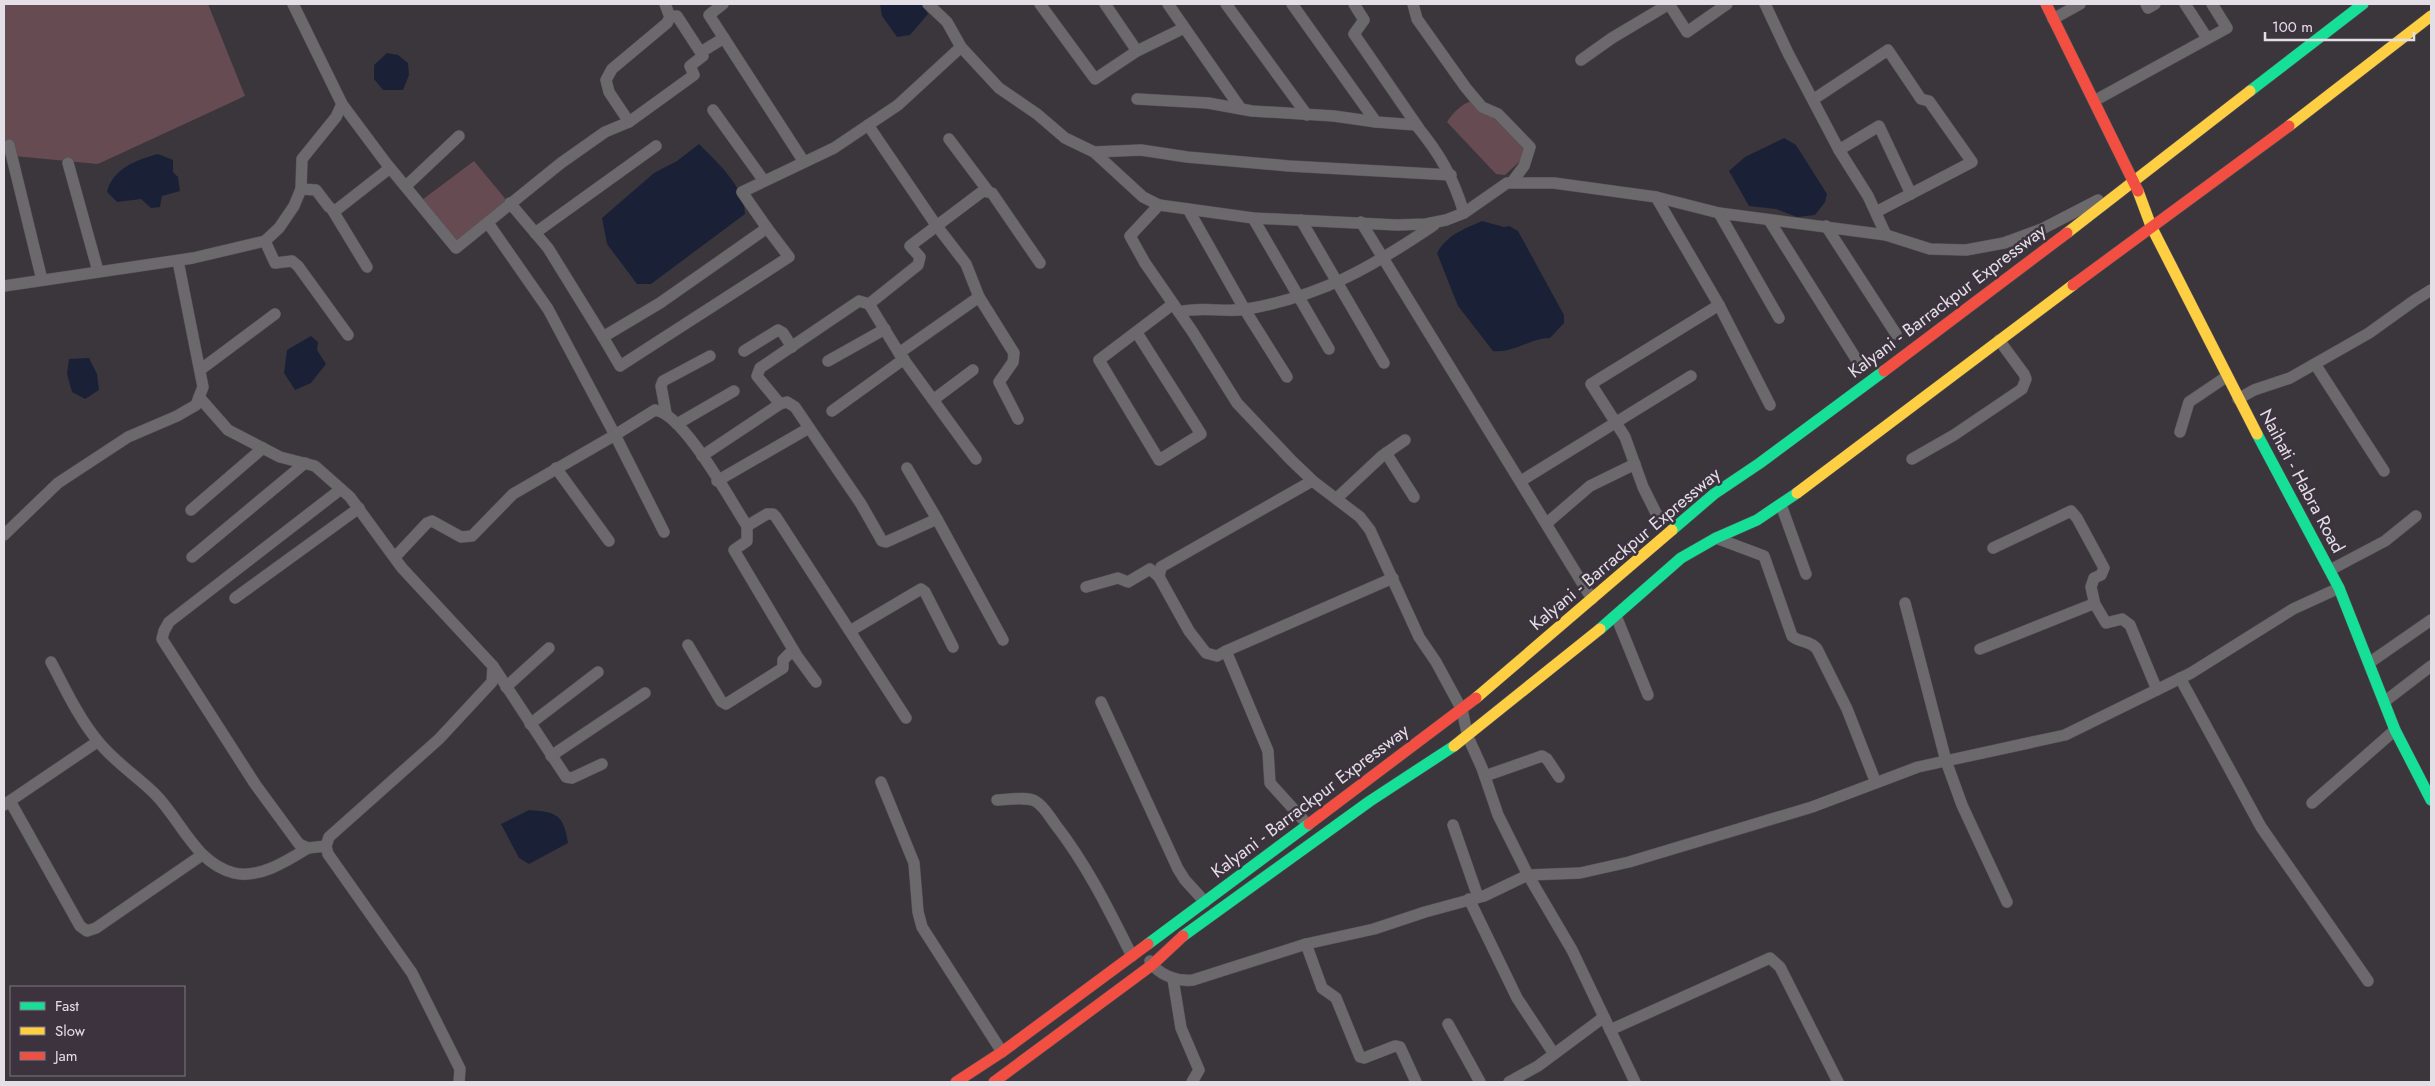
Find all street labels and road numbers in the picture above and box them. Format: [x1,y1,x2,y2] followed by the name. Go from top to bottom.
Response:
[1843,218,2051,384] street label: Kalyani - Barrackpur Expressway
[2253,404,2351,558] street label: Naihati - Habra Road
[1524,461,1726,637] street label: Kalyani - Barrackpur Expressway
[1206,718,1414,884] street label: Kalyani - Barrackpur Expressway

